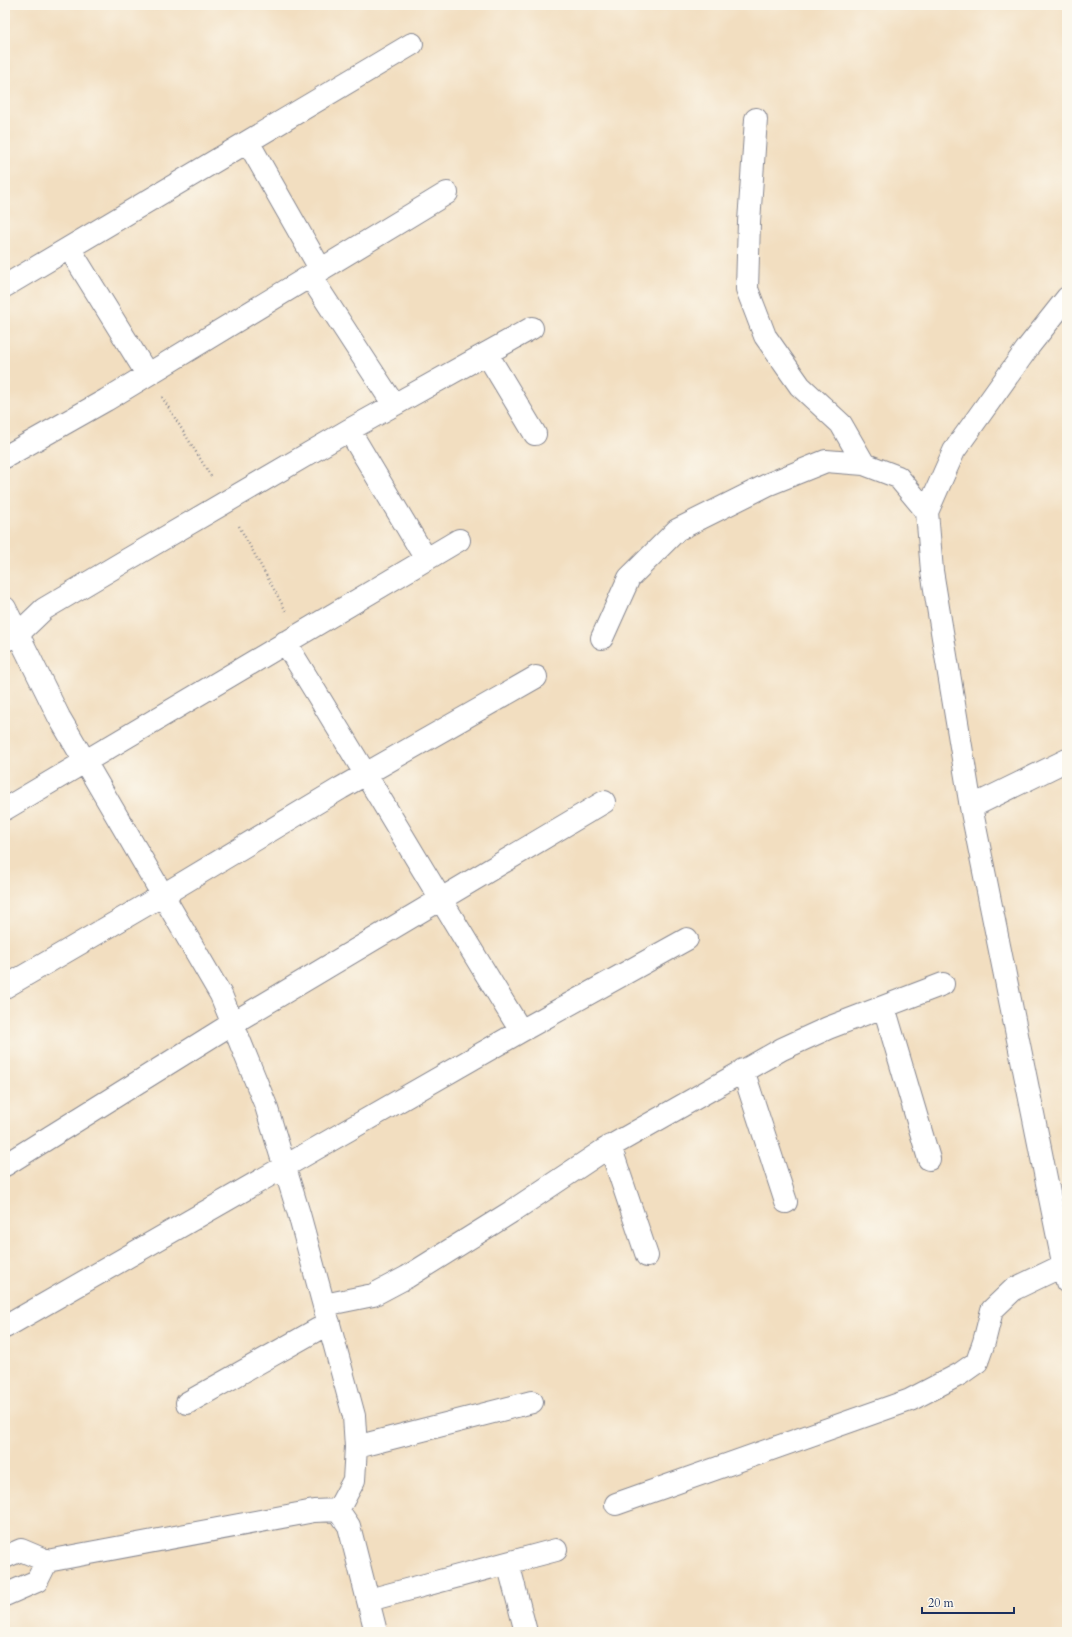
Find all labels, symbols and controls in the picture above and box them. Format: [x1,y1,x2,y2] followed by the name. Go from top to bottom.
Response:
[922,1589,1014,1615] scale bar
[928,1595,955,1611] text: 20 m

